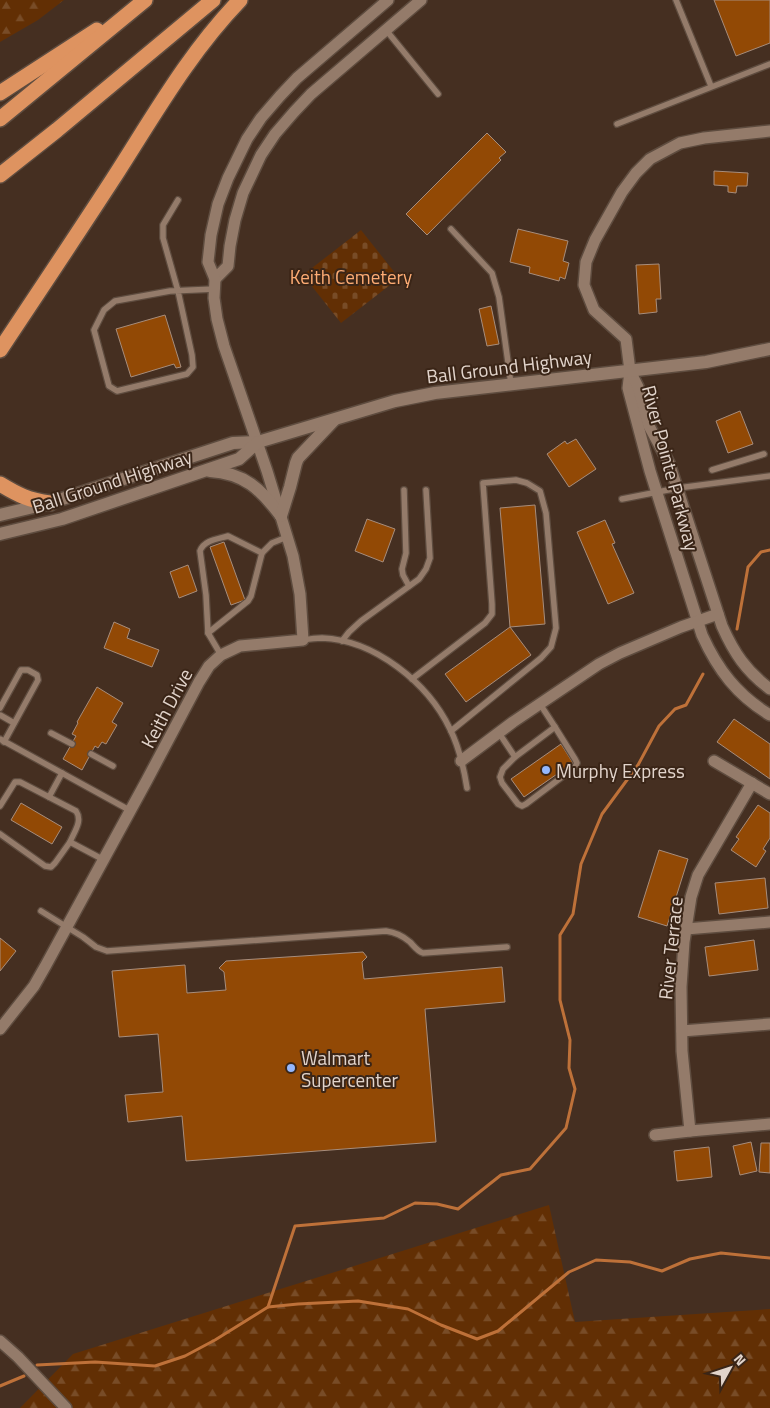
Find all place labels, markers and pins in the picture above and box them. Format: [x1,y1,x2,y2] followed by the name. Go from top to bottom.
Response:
[556,756,685,785] place label: Murphy Express
[540,764,552,776] marker: Murphy Express
[301,1043,399,1094] place label: Walmart Supercenter
[285,1062,297,1074] marker: Walmart Supercenter

